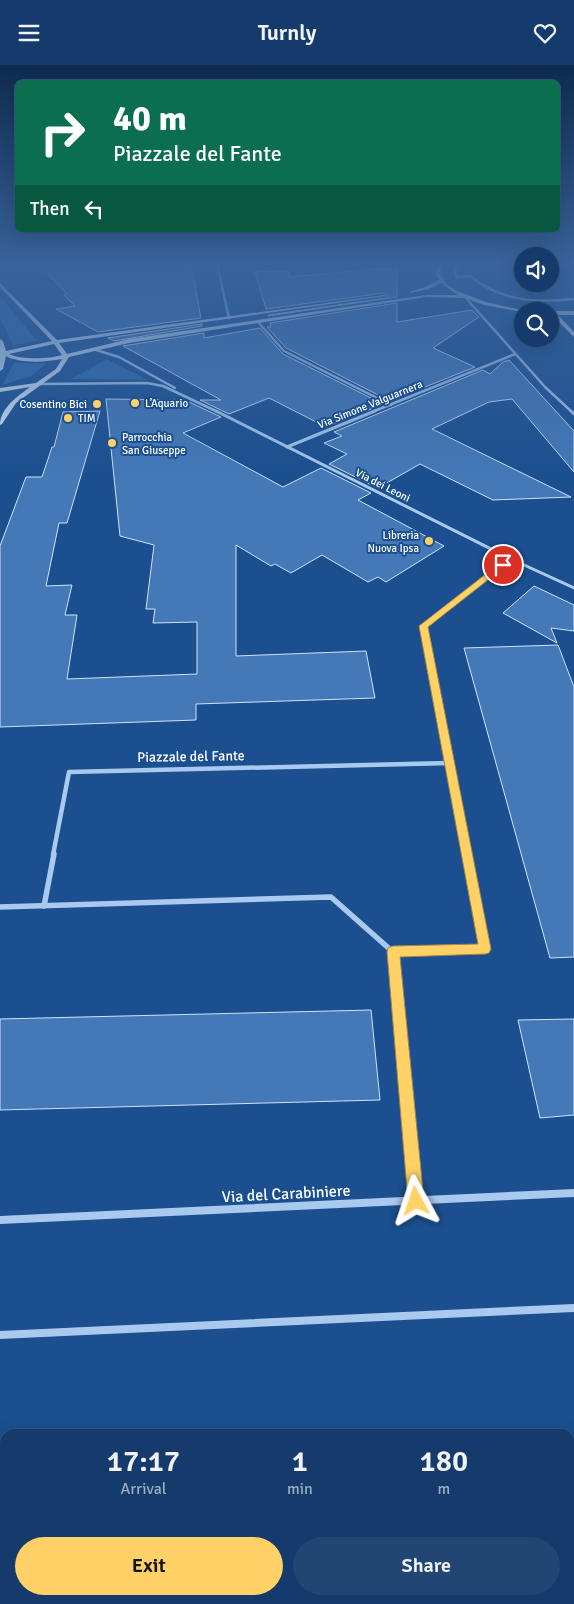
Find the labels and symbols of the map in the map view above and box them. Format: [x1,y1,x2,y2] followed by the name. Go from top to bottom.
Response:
[316,377,425,431] street label: Via Simone Valguarnera
[129,397,141,409] marker: L’Aquario
[145,397,188,410] place label: L’Aquario
[19,398,87,411] place label: Cosentino Bici
[91,398,103,410] marker: Cosentino Bici
[62,412,74,424] marker: TIM
[78,412,96,425] place label: TIM
[122,431,186,457] place label: Parrocchia San Giuseppe
[106,437,118,449] marker: Parrocchia San Giuseppe
[353,466,412,505] street label: Via dei Leoni
[367,529,419,555] place label: Libreria Nuova Ipsa
[423,535,435,547] marker: Libreria Nuova Ipsa
[482,544,524,586] pin
[137,747,245,766] street label: Piazzale del Fante
[389,1174,441,1226] position arrow
[221,1181,351,1207] street label: Via del Carabiniere

